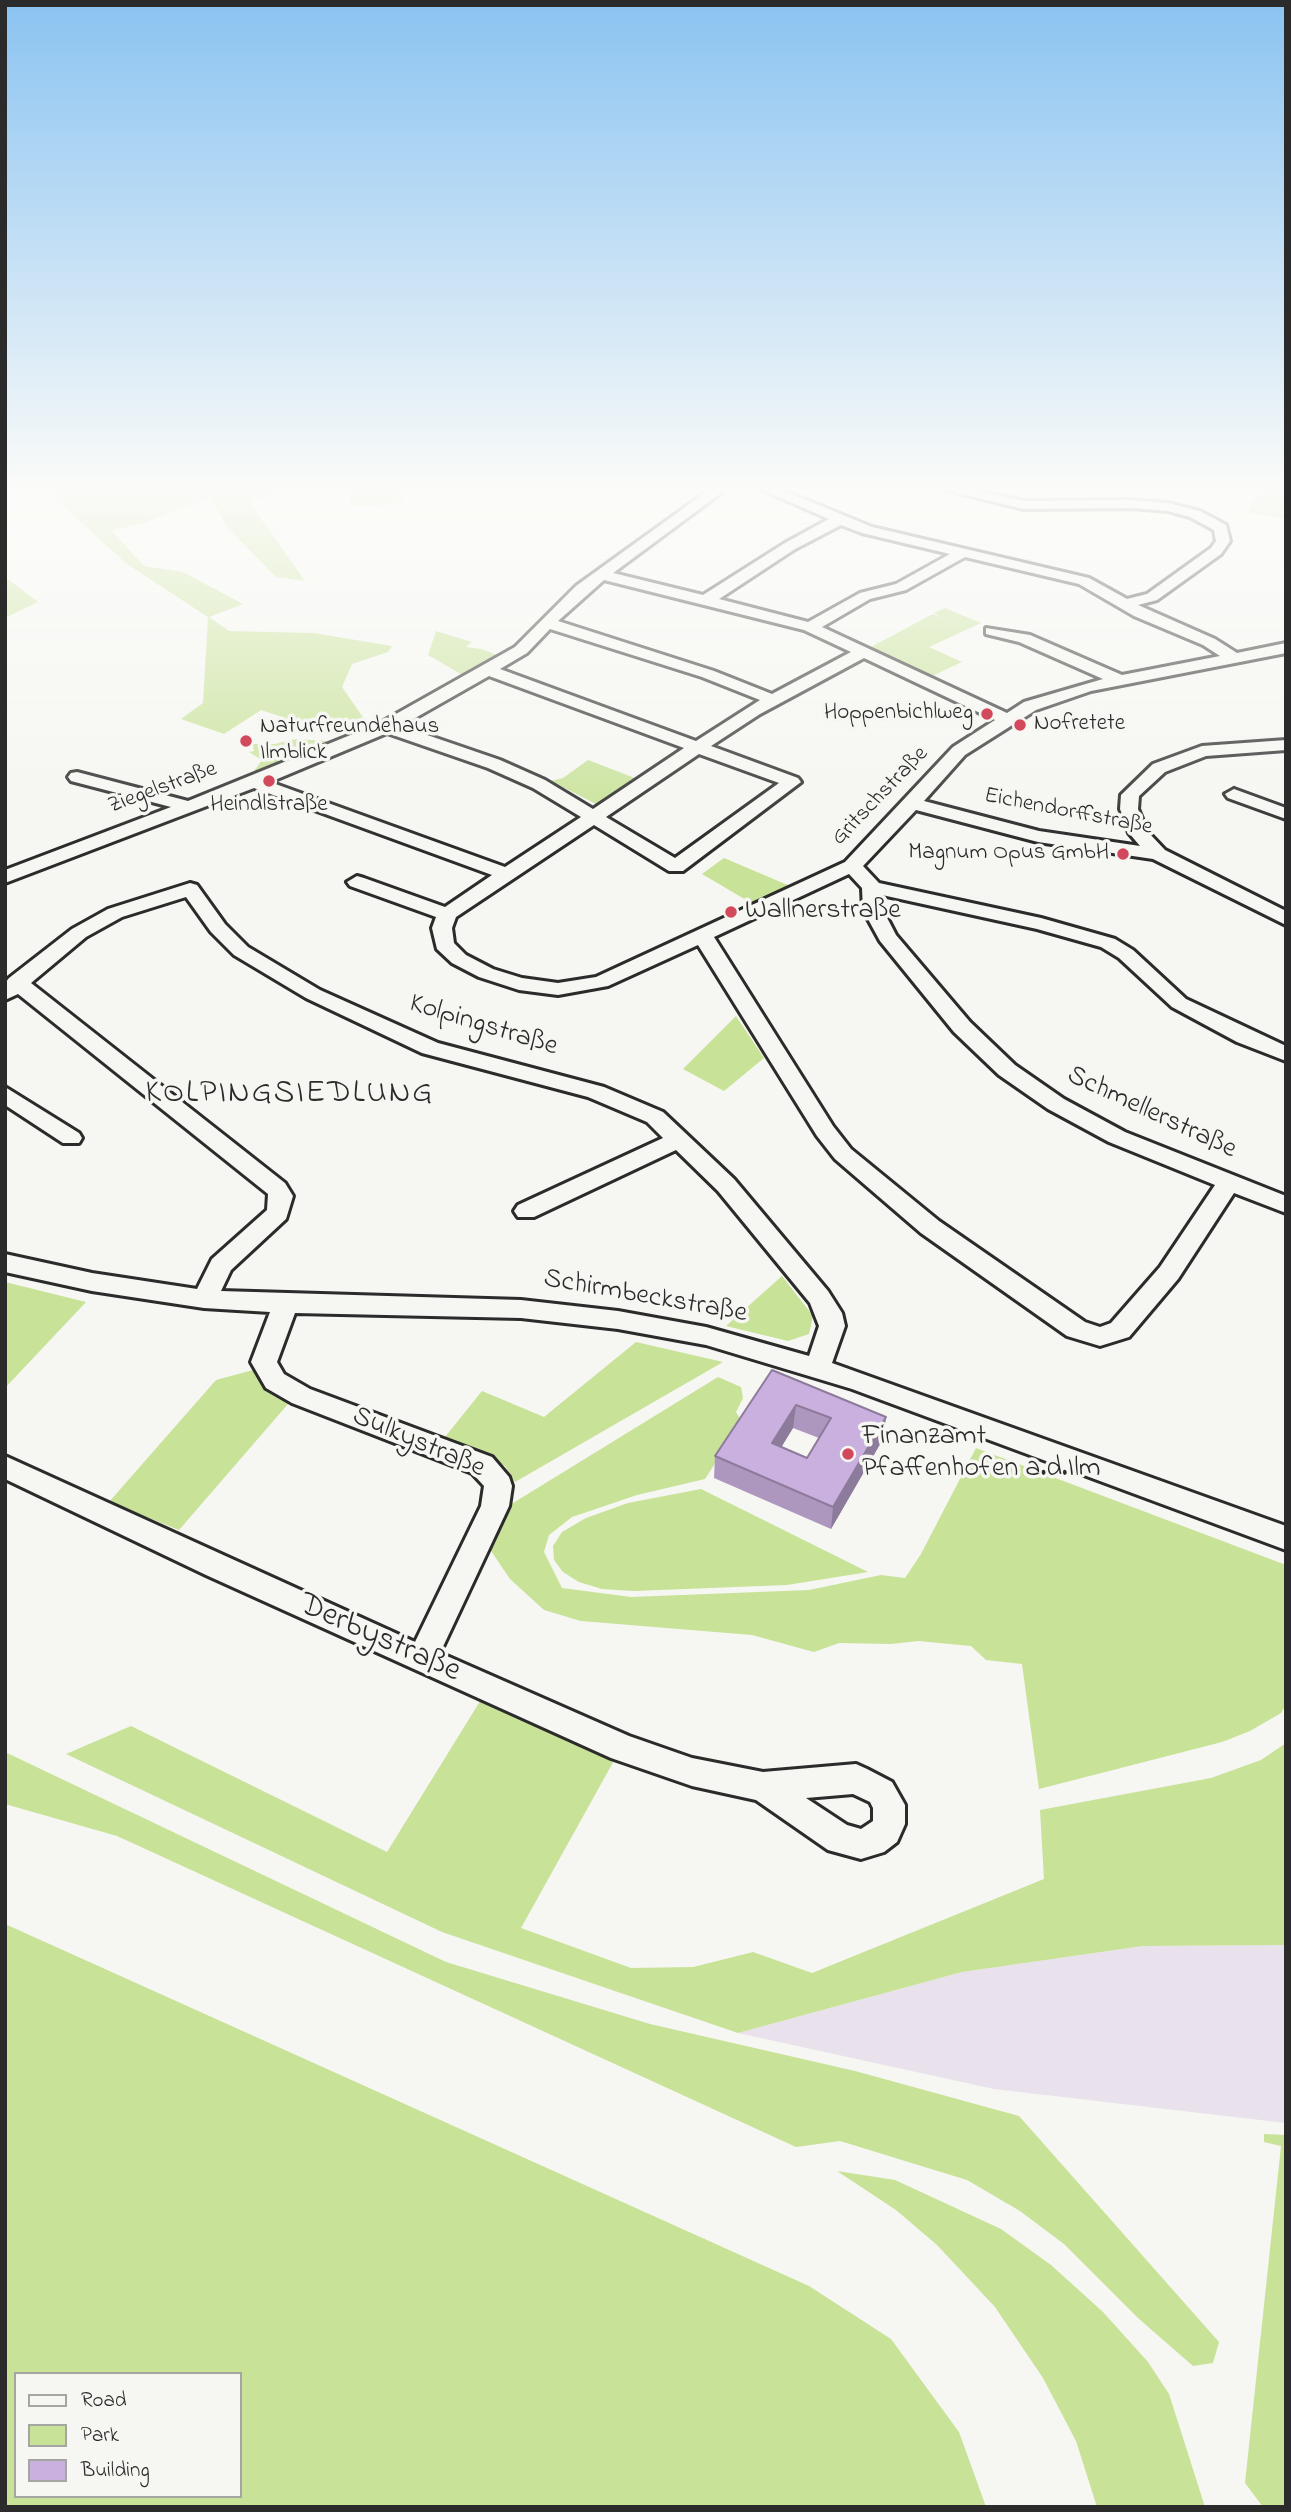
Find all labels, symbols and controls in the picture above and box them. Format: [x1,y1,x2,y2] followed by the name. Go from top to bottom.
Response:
[824,700,973,728] place label: Hoppenbichlweg
[979,706,995,722] marker: Hoppenbichlweg
[1034,711,1125,739] place label: Nofretete
[260,714,439,768] place label: Naturfreundehaus Ilmblick
[1012,717,1028,733] marker: Nofretete
[238,733,254,749] marker: Naturfreundehaus Ilmblick
[827,742,935,852] street label: Gritschstraße
[105,757,221,821] street label: Ziegelstraße
[261,773,277,789] marker: Heindlstraße
[982,783,1154,843] street label: Eichendorffstraße
[210,792,328,820] place label: Heindlstraße
[908,840,1109,868] place label: Magnum Opus GmbH
[1115,846,1131,862] marker: Magnum Opus GmbH
[745,895,901,929] place label: Wallnerstraße
[723,904,739,920] marker: Wallnerstraße
[405,989,561,1065] street label: Kolpingstraße
[1061,1060,1241,1168] street label: Schmellerstraße
[147,1077,433,1115] district label: KOLPINGSIEDLUNG
[541,1264,749,1332] street label: Schirmbeckstraße
[346,1401,490,1487] street label: Sulkystraße
[862,1421,1101,1487] place label: Finanzamt Pfaffenhofen a.d.Ilm
[840,1446,856,1462] marker: Finanzamt Pfaffenhofen a.d.Ilm
[292,1587,466,1693] street label: Derbystraße
[14,2372,242,2498] legend
[81,2386,127,2416] text: Road
[81,2421,119,2451] text: Park
[81,2456,150,2486] text: Building

